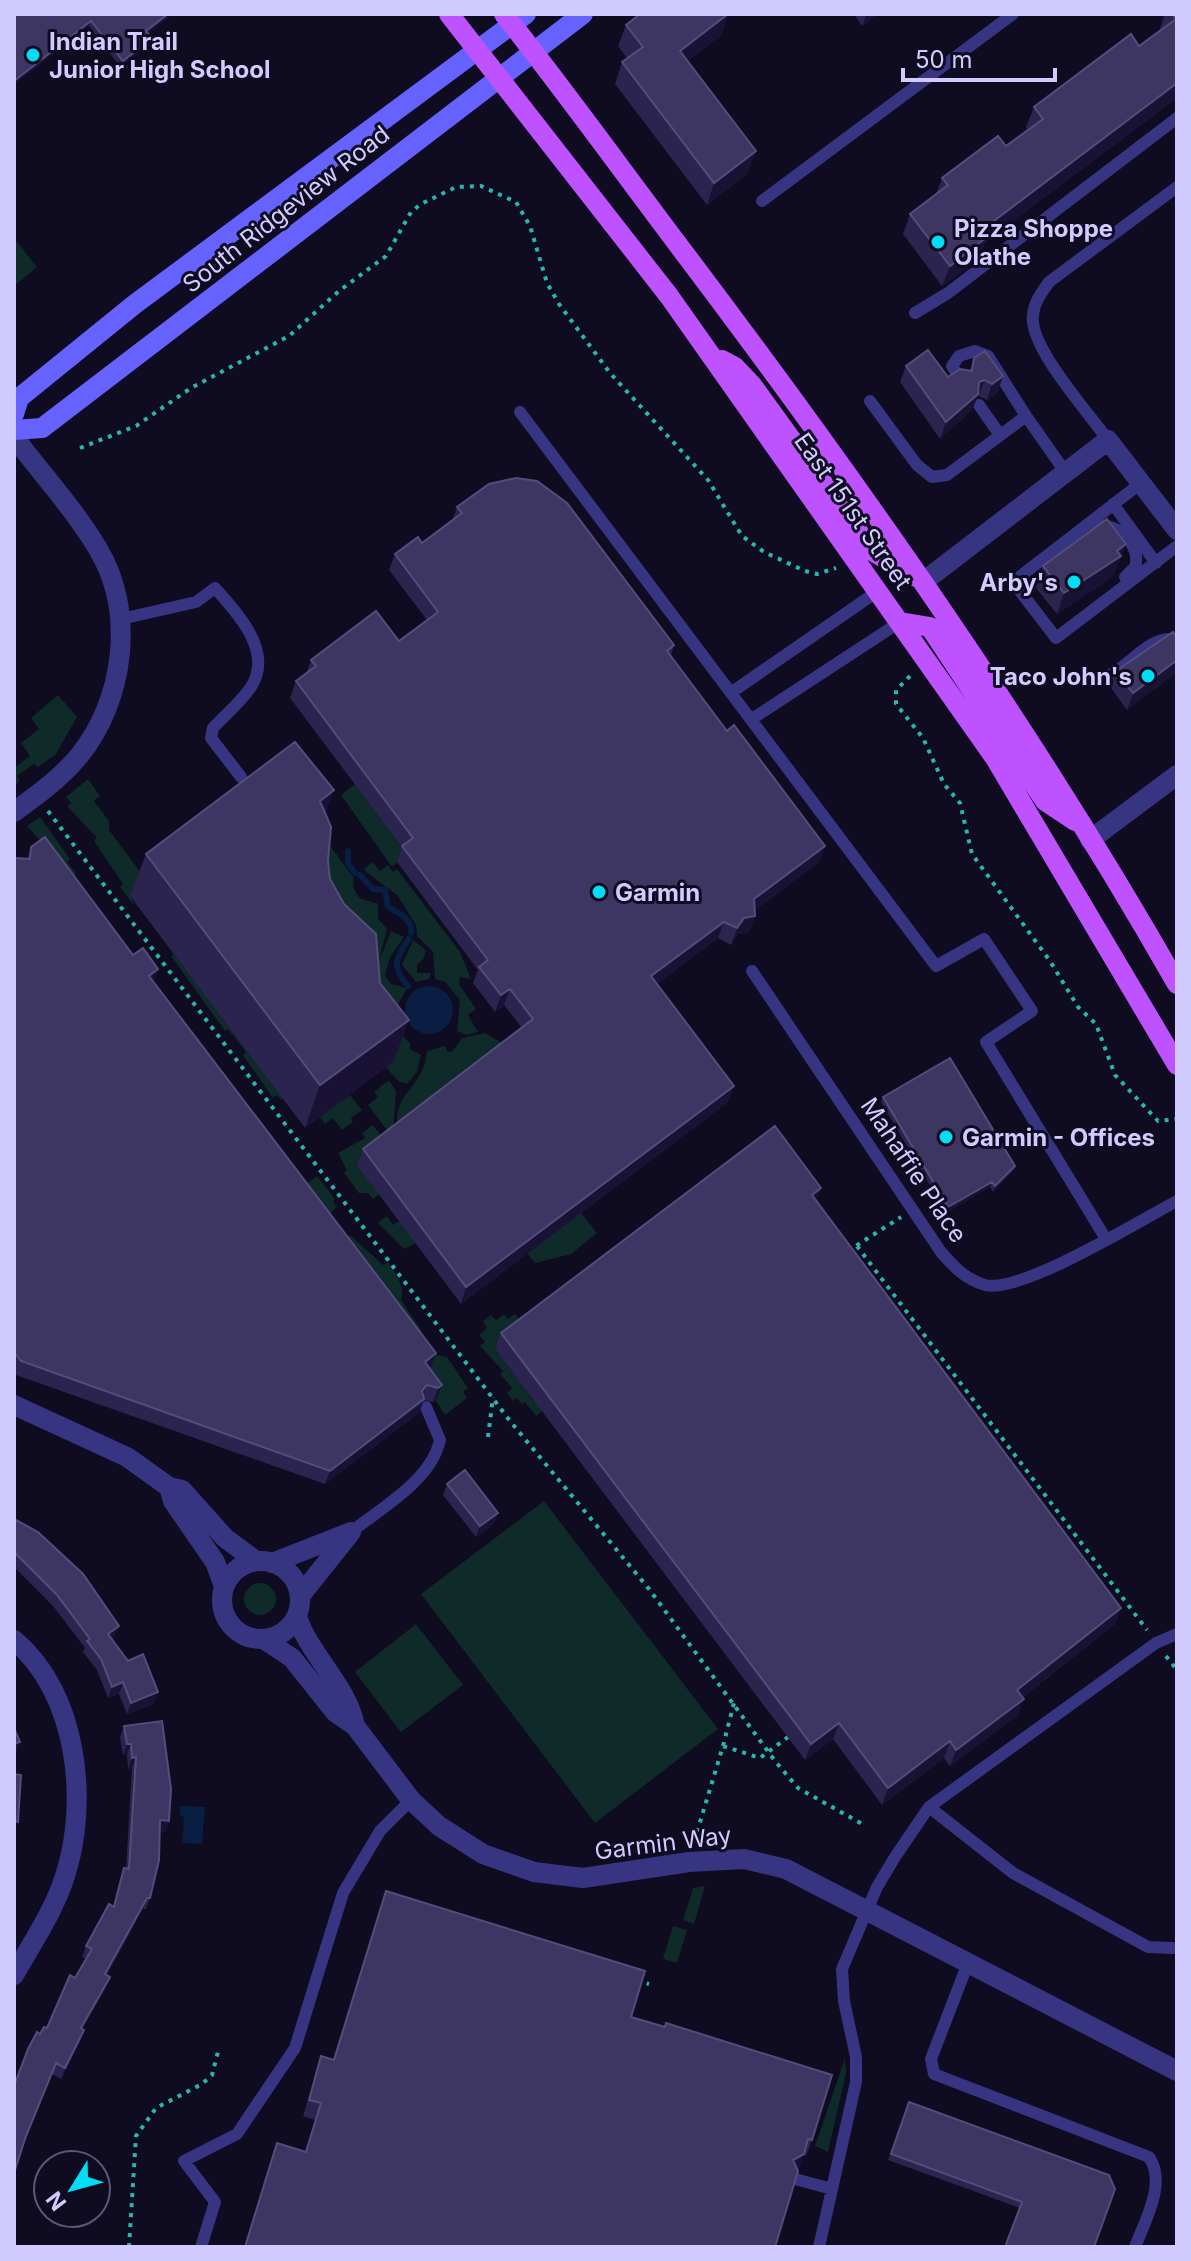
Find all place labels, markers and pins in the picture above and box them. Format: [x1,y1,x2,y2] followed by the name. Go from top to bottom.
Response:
[49,27,271,84] place label: Indian Trail Junior High School
[24,46,42,64] marker: Indian Trail Junior High School
[954,214,1113,271] place label: Pizza Shoppe Olathe
[929,233,947,251] marker: Pizza Shoppe Olathe
[979,568,1058,597] place label: Arby's
[1065,573,1083,591] marker: Arby's
[990,662,1132,691] place label: Taco John's
[1139,667,1157,685] marker: Taco John's
[615,878,700,907] place label: Garmin
[590,883,608,901] marker: Garmin
[962,1123,1155,1152] place label: Garmin - Offices
[937,1128,955,1146] marker: Garmin - Offices

